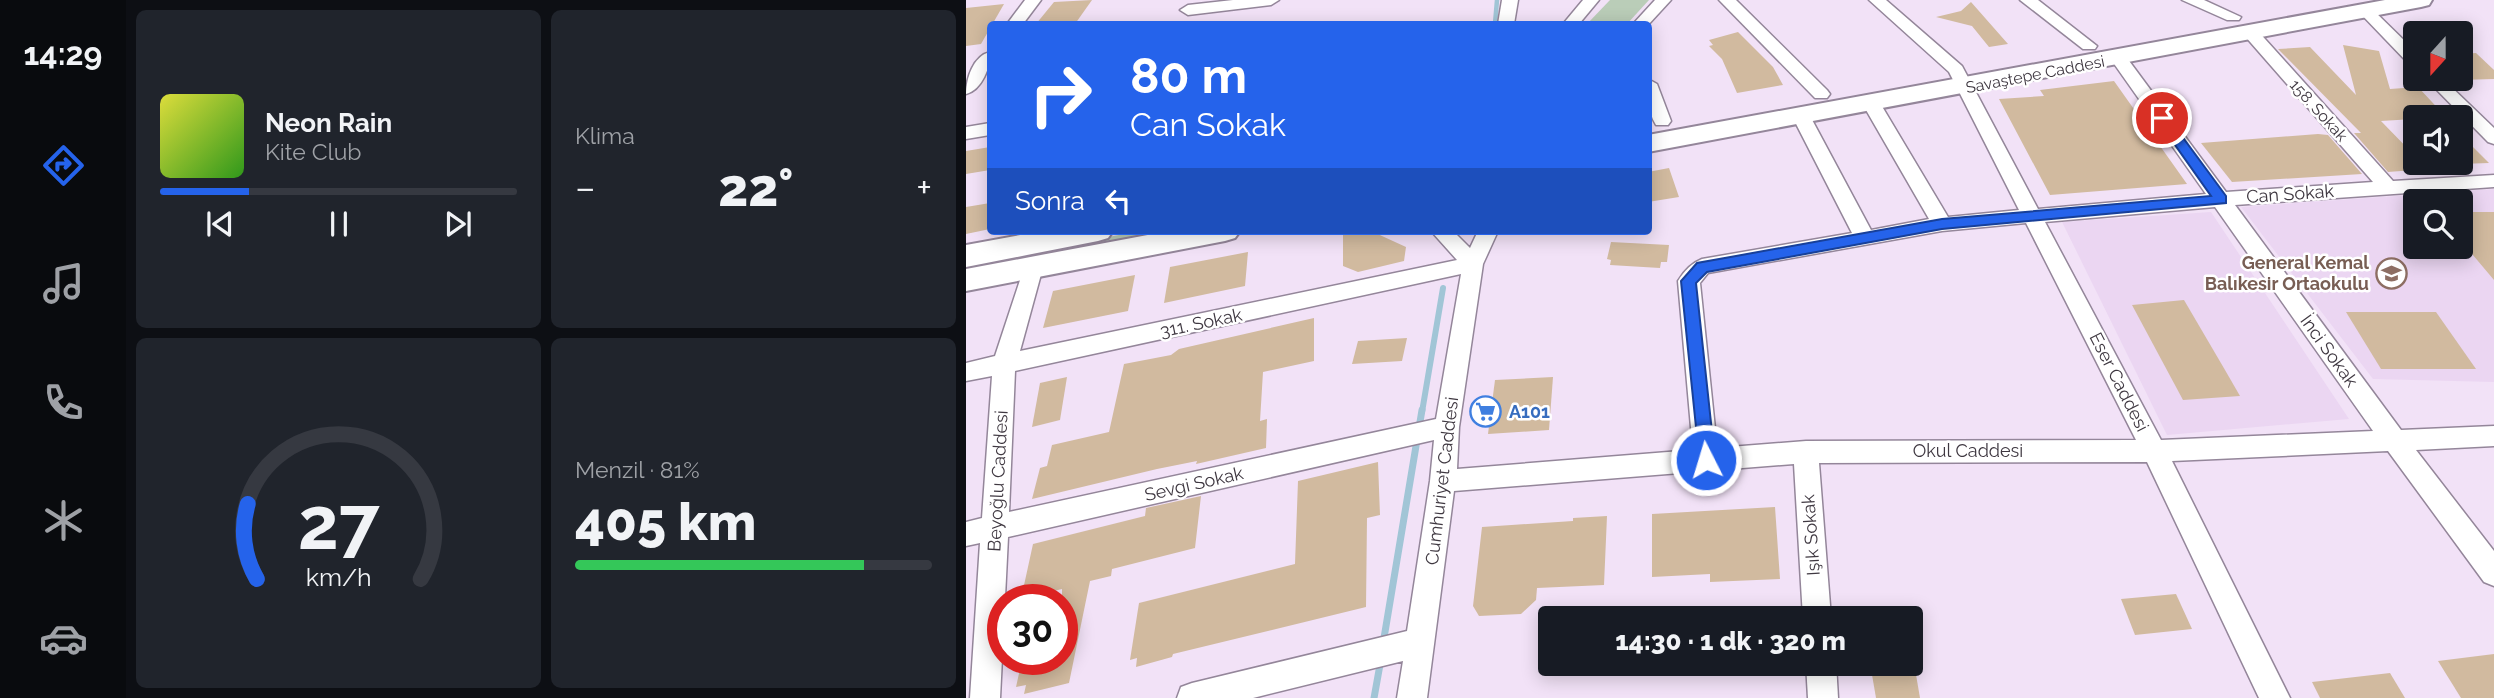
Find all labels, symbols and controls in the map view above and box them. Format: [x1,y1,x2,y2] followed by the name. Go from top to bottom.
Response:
[2403,21,2473,91] north arrow
[2403,21,2473,259] map controls
[24,35,102,72] text: 14:29
[1130,47,1247,104] text: 80 m
[1015,49,1106,140] icon: right
[1964,52,2106,97] street label: Savaştepe Caddesi
[2286,75,2352,146] street label: 158. Sokak
[2132,88,2192,148] pin
[2143,99,2181,137] icon: arrive
[2403,105,2473,175] button: sound
[1130,106,1286,143] text: Can Sokak
[265,108,392,138] text: Neon Rain
[575,122,635,149] text: Klima
[265,138,362,165] text: Kite Club
[39,141,88,190] icon: directions
[718,157,794,218] text: 22°
[575,165,595,210] text: −
[916,165,932,210] text: +
[2245,180,2335,207] street label: Can Sokak
[1099,182,1137,220] icon: left
[1015,186,1085,216] text: Sonra
[2403,189,2473,259] button: search
[201,205,239,243] icon: previous
[320,205,358,243] icon: pause
[439,205,477,243] icon: next
[2205,252,2369,294] place label: General Kemal Balıkesir Ortaokulu
[2375,256,2409,290] school or university icon: General Kemal Balıkesir Ortaokulu
[39,259,88,308] icon: music
[1158,303,1244,341] street label: 311. Sokak
[2296,311,2363,391] street label: İnci Sokak
[2085,329,2153,435] street label: Eser Caddesi
[39,378,88,427] icon: phone
[1469,395,1503,429] supermarket icon: A101
[1421,396,1462,566] street label: Cumhuriyet Caddesi
[1509,401,1550,422] place label: A101
[983,410,1012,552] street label: Beyoğlu Caddesi
[1669,423,1743,497] position arrow
[1913,440,2023,461] street label: Okul Caddesi
[575,456,700,483] text: Menzil · 81%
[1142,462,1246,505] street label: Sevgi Sokak
[298,481,380,566] text: 27
[575,491,756,552] text: 405 km
[1797,493,1824,576] street label: Işık Sokak
[39,496,88,545] icon: climate
[306,562,371,592] text: km/h
[987,584,1078,675] speed limit sign: 30
[39,614,88,663] icon: car
[1615,626,1846,656] text: 14:30 · 1 dk · 320 m

